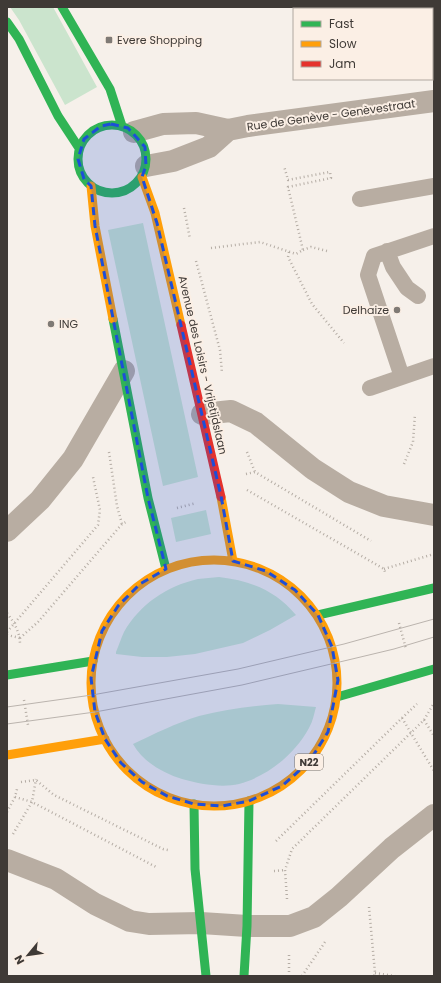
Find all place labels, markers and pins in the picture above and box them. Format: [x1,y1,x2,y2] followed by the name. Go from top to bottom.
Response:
[117,32,202,48] place label: Evere Shopping
[104,35,114,45] marker: Evere Shopping
[343,302,389,318] place label: Delhaize
[392,305,402,315] marker: Delhaize
[59,316,78,332] place label: ING
[46,319,56,329] marker: ING

